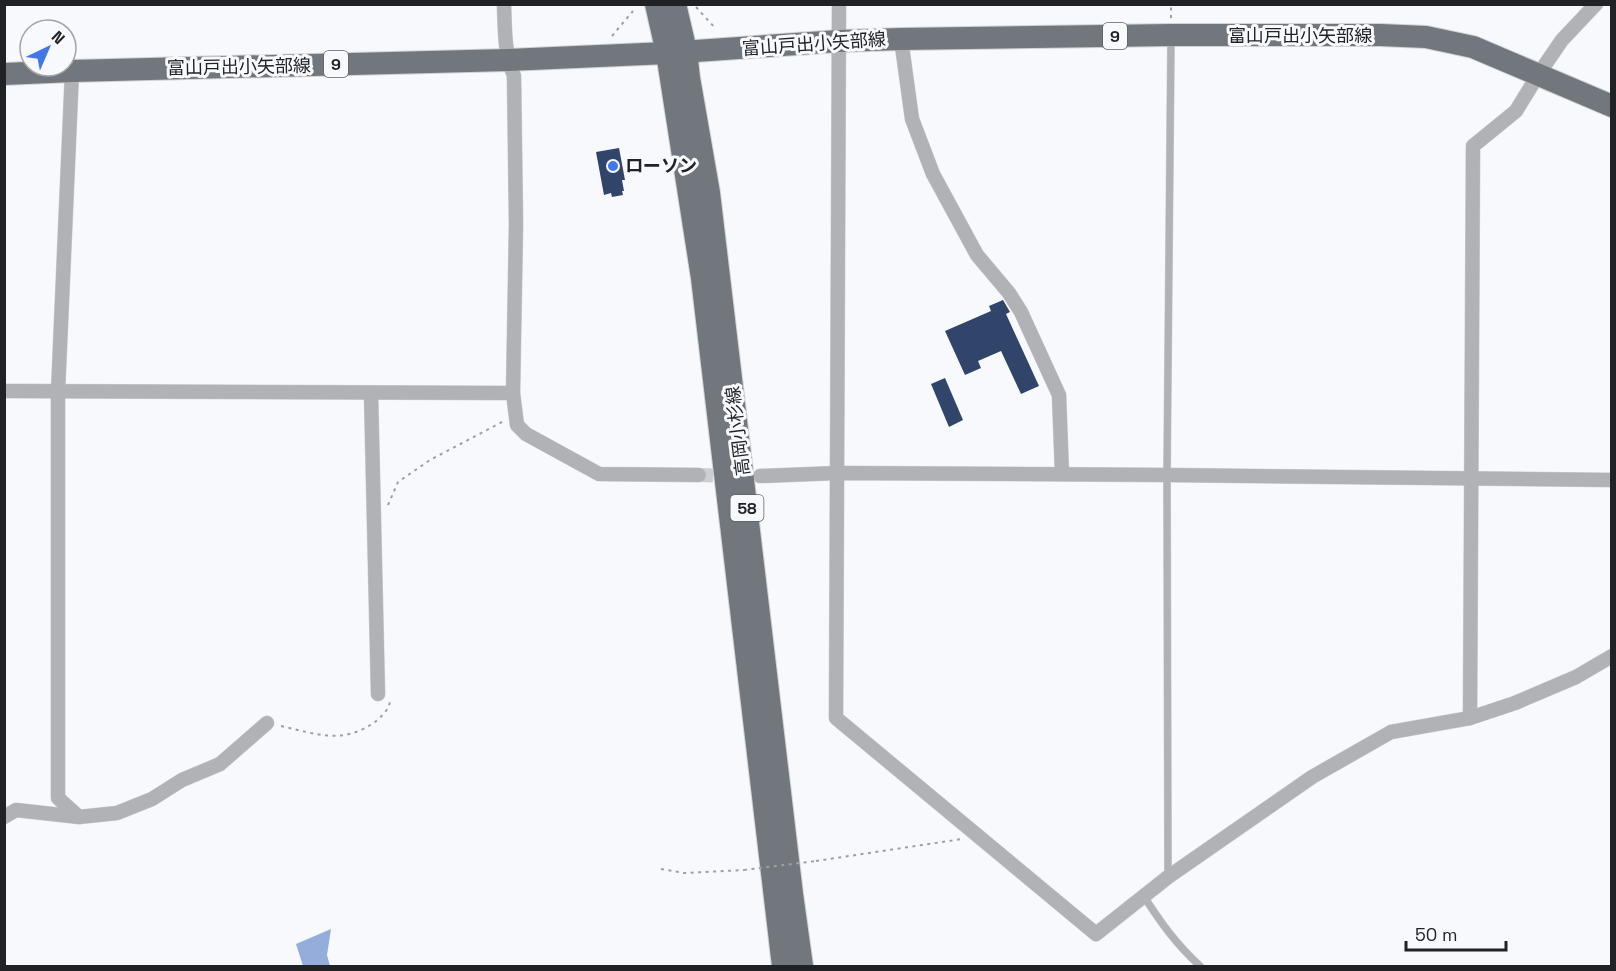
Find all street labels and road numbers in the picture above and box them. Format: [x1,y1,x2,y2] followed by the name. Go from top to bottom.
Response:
[1103,23,1127,49] road number: 9
[1228,24,1372,47] street label: 富山戸出小矢部線
[741,27,887,60] street label: 富山戸出小矢部線
[324,51,348,77] road number: 9
[167,54,311,79] street label: 富山戸出小矢部線
[721,385,754,477] street label: 高岡小杉線
[730,495,764,521] road number: 58

